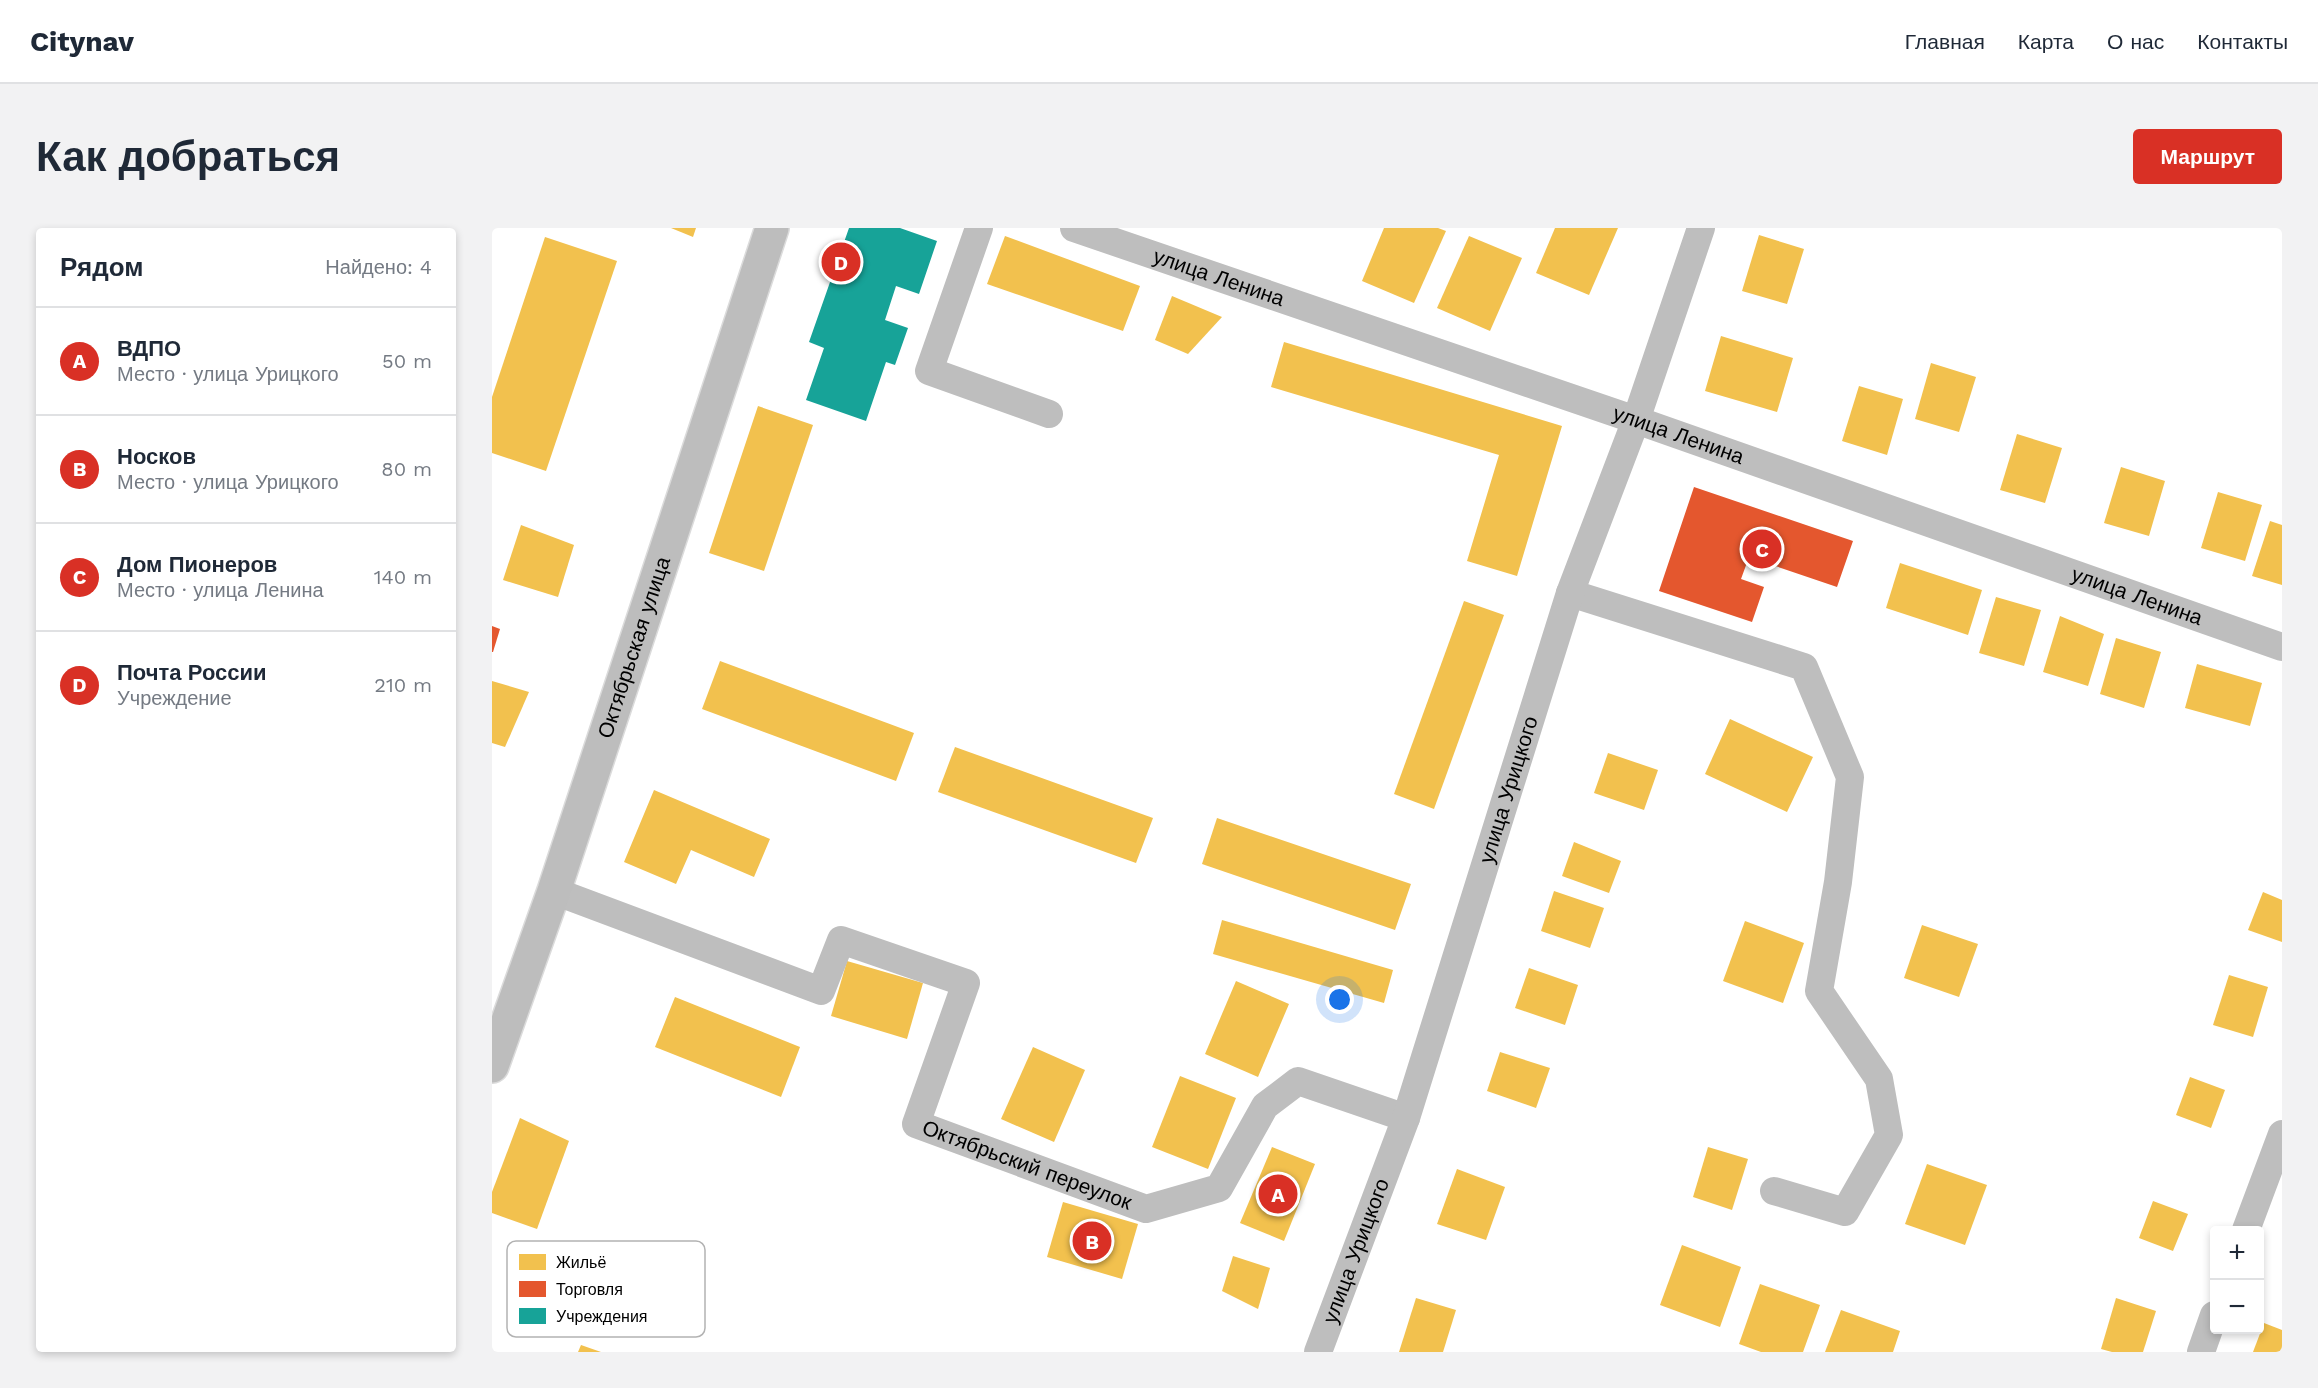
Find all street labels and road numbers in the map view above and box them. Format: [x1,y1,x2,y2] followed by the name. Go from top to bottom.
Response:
[1150,243,1288,311] street label: улица Ленина
[1610,400,1748,469] street label: улица Ленина
[592,553,675,741] street label: Октябрьская улица
[2068,561,2206,630] street label: улица Ленина
[1473,713,1543,866] street label: улица Урицкого
[919,1114,1136,1215] street label: Октябрьский переулок
[1317,1175,1394,1327] street label: улица Урицкого

